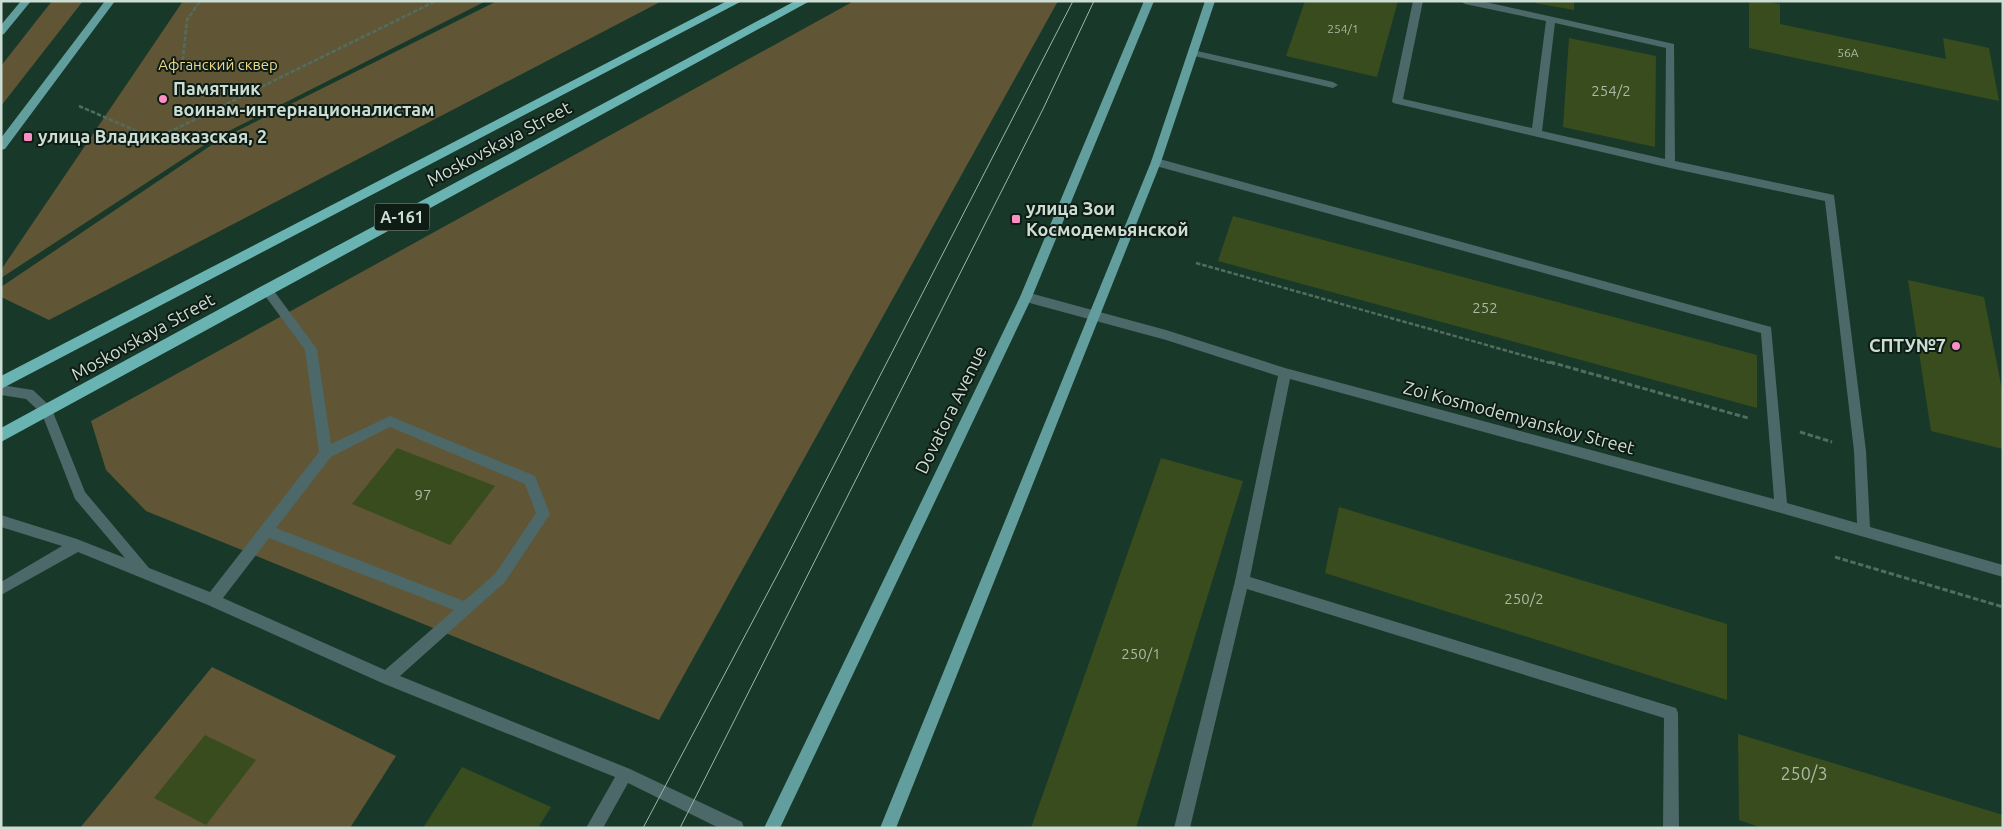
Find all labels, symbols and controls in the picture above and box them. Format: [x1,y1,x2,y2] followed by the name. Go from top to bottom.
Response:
[1327,22,1359,35] house number: 254/1
[1837,46,1859,59] house number: 56А
[158,56,278,73] park label: Афганский сквер
[173,78,435,119] place label: Памятник воинам-интернационалистам
[1591,82,1631,99] house number: 254/2
[157,93,169,105] marker: Памятник воинам-интернационалистам
[423,97,574,190] street label: Moskovskaya Street
[38,126,267,146] place label: улица Владикавказская, 2
[22,131,34,143] marker: улица Владикавказская, 2
[1026,198,1188,239] place label: улица Зои Космодемьянской
[374,203,430,230] road number: А-161
[1010,213,1022,225] marker: улица Зои Космодемьянской
[68,288,218,384] street label: Moskovskaya Street
[1472,299,1498,316] house number: 252
[1869,335,1946,355] place label: СПТУ№7
[1950,340,1962,352] marker: СПТУ№7
[911,342,990,477] street label: Dovatora Avenue
[1401,377,1637,458] street label: Zoi Kosmodemyanskoy Street
[415,486,431,503] house number: 97
[1504,590,1544,607] house number: 250/2
[1121,645,1161,662] house number: 250/1
[1780,763,1828,783] house number: 250/3

